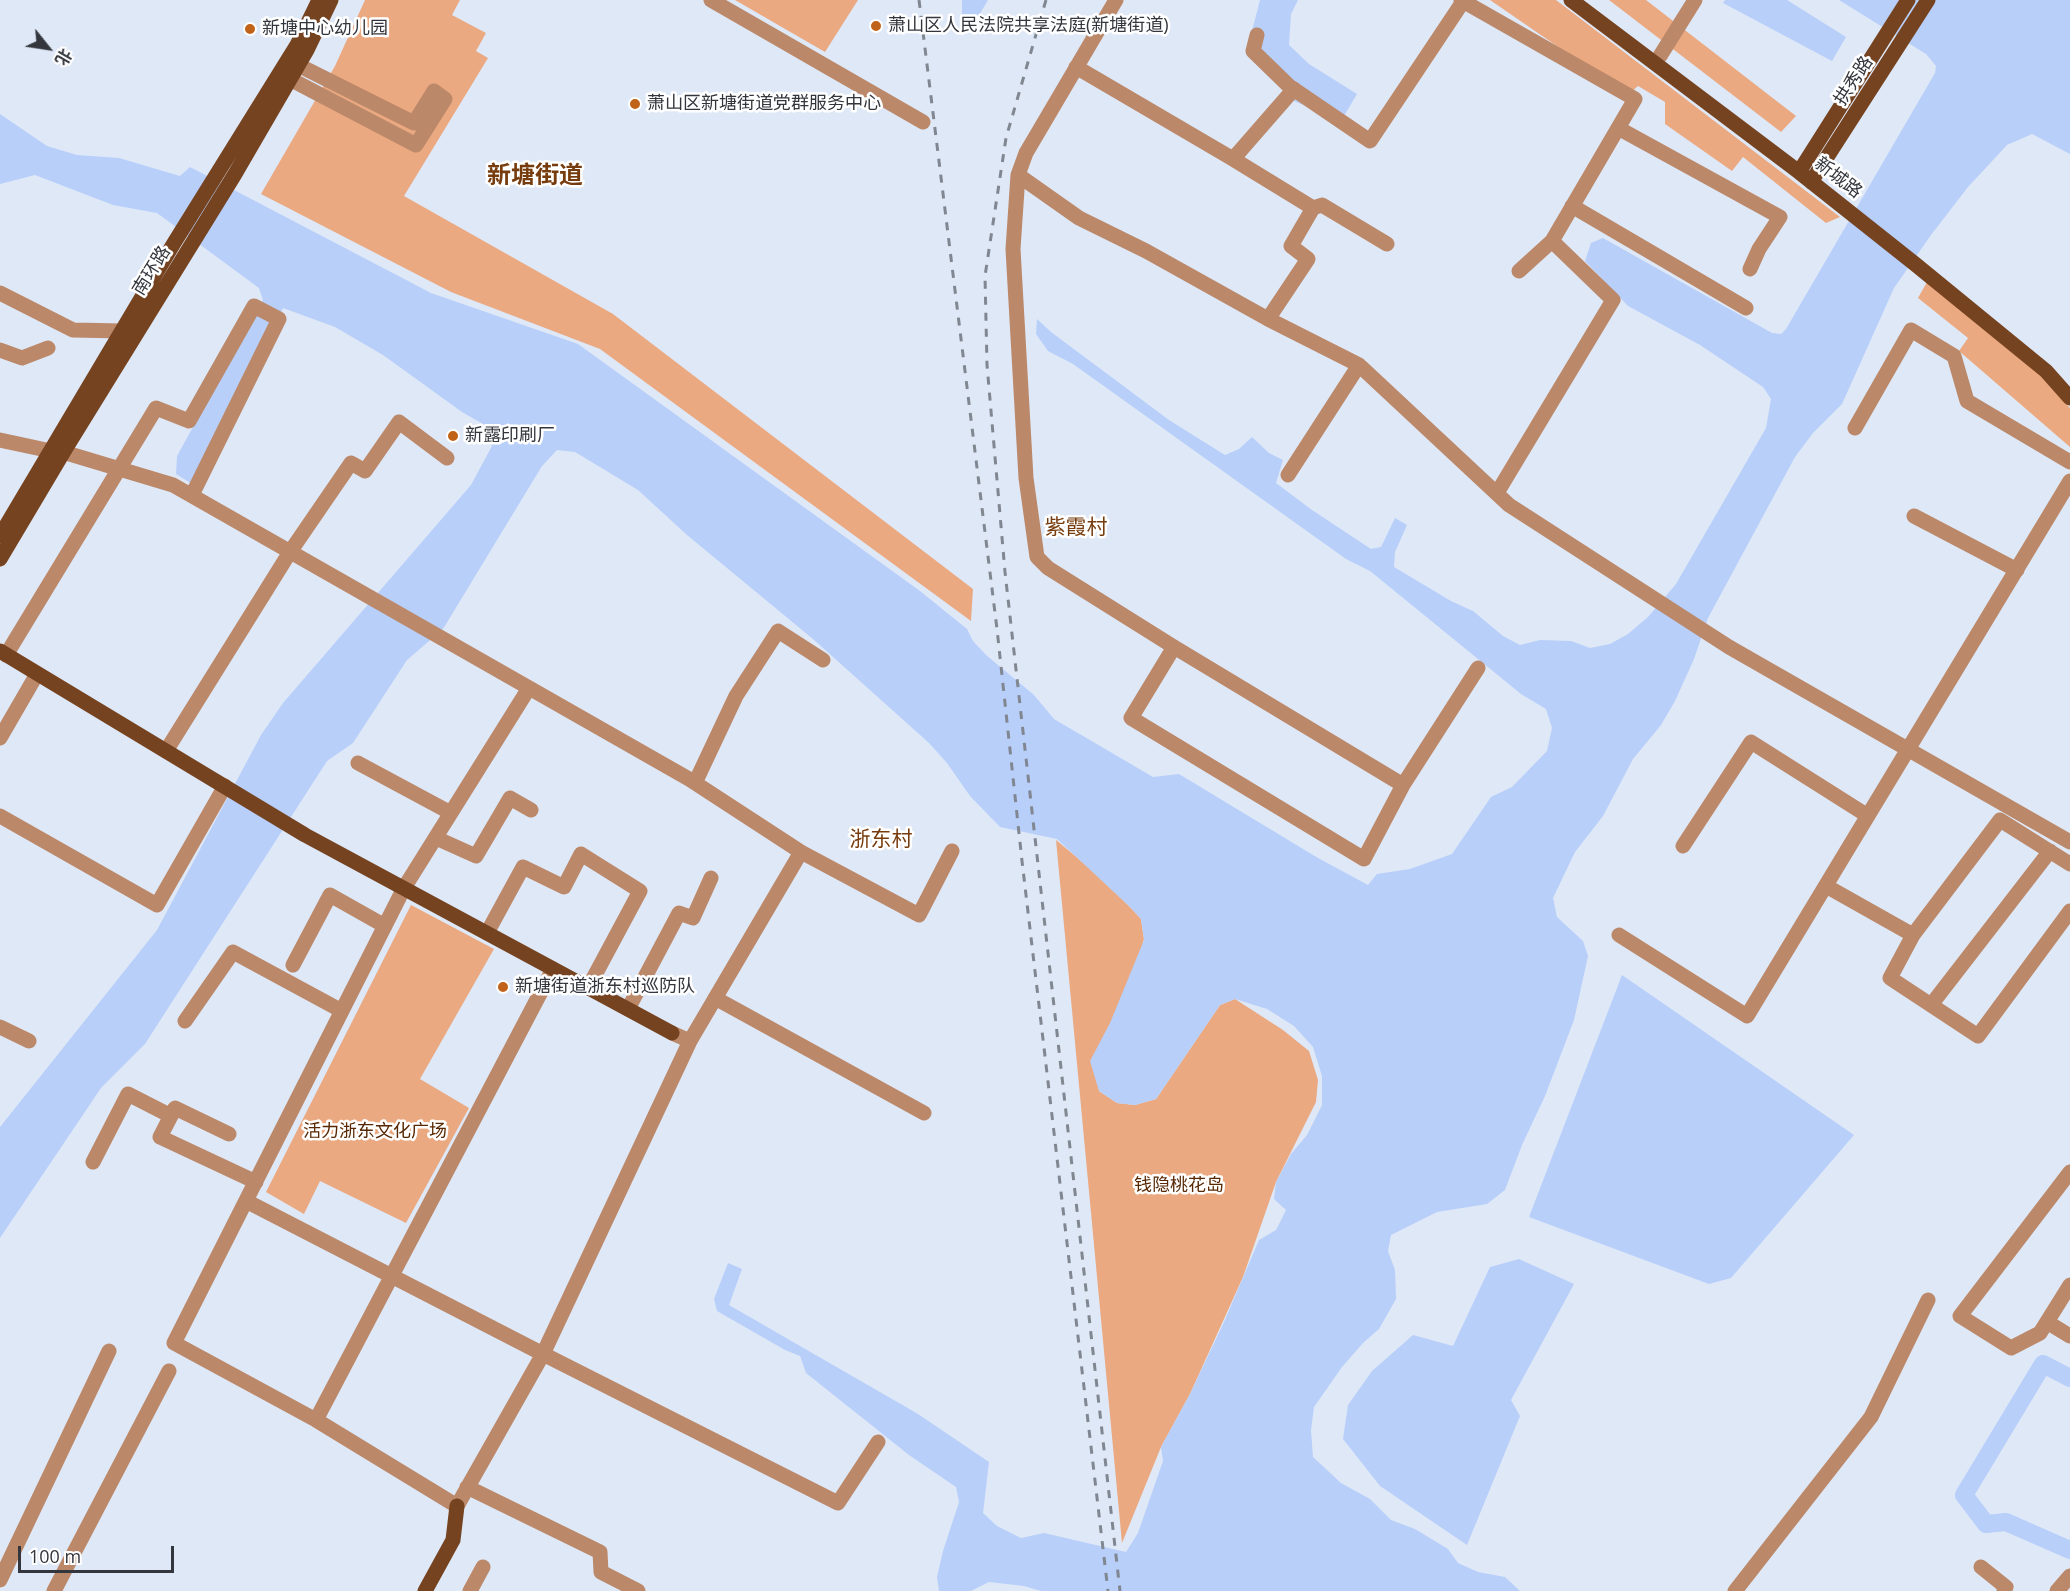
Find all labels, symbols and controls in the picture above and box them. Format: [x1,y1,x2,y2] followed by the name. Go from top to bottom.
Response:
[888,15,1169,37] place label: 萧山区人民法院共享法庭(新塘街道)
[18,18,78,78] north arrow
[262,18,388,40] place label: 新塘中心幼儿园
[869,19,883,33] marker: 萧山区人民法院共享法庭(新塘街道)
[243,22,257,36] marker: 新塘中心幼儿园
[50,45,77,69] text: 北
[1830,52,1878,110] street label: 拱秀路
[647,93,881,115] place label: 萧山区新塘街道党群服务中心
[628,97,642,111] marker: 萧山区新塘街道党群服务中心
[1810,153,1866,203] street label: 新城路
[487,162,583,190] district label: 新塘街道
[129,242,175,300] street label: 南环路
[465,425,555,447] place label: 新露印刷厂
[446,429,460,443] marker: 新露印刷厂
[1045,515,1107,541] district label: 紫霞村
[850,827,912,853] district label: 浙东村
[515,976,695,998] place label: 新塘街道浙东村巡防队
[496,980,510,994] marker: 新塘街道浙东村巡防队
[303,1121,447,1143] park label: 活力浙东文化广场
[1134,1175,1224,1197] park label: 钱隐桃花岛
[21,1534,177,1572] scale bar
[29,1544,81,1568] text: 100 m

